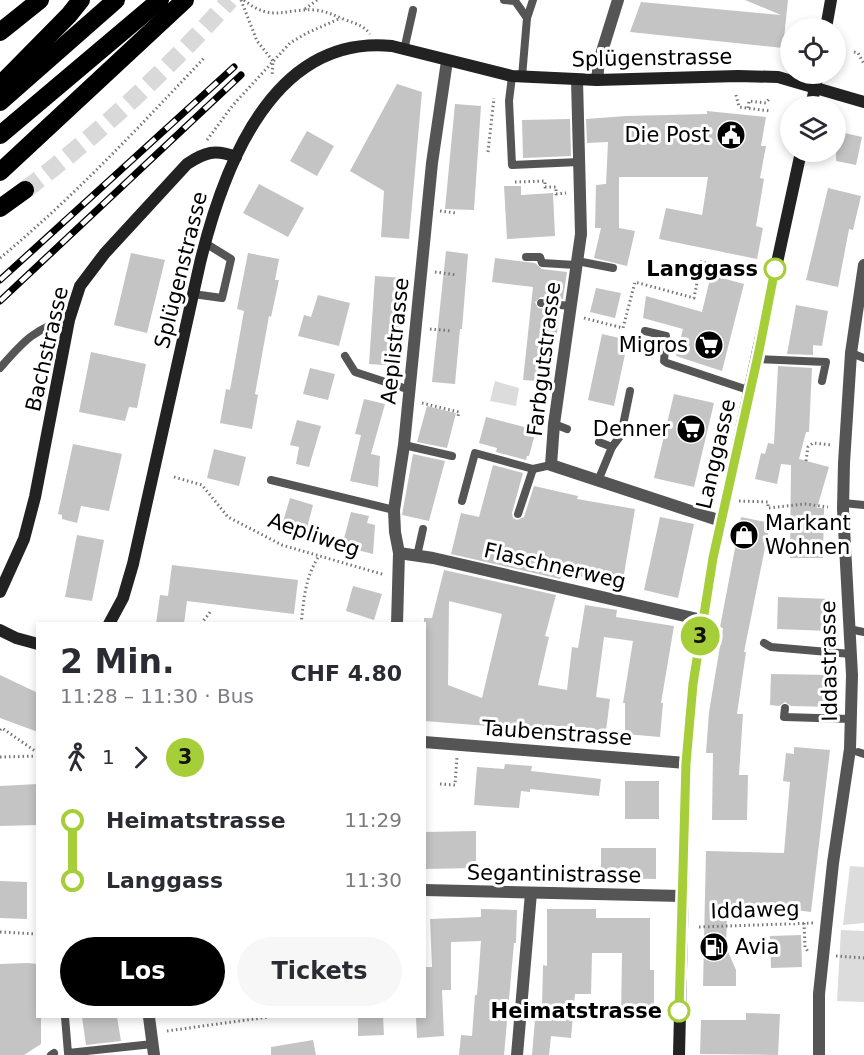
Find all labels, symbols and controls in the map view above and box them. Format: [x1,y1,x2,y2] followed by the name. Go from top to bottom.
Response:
[780,18,846,162] map controls
[780,18,846,84] button: locate
[571,45,733,71] street label: Splügenstrasse
[780,96,846,162] button: layers
[715,119,747,151] public building icon: Die Post
[624,123,710,147] place label: Die Post
[150,189,212,351] street label: Splügenstrasse
[646,257,758,281] place label: Langgass
[764,258,786,280] marker: Langgass
[376,276,414,406] street label: Aeplistrasse
[523,280,565,438] street label: Farbgutstrasse
[21,284,73,414] street label: Bachstrasse
[693,329,725,361] supermarket icon: Migros
[619,333,688,357] place label: Migros
[692,397,740,511] street label: Langgasse
[675,413,707,445] supermarket icon: Denner
[593,417,670,441] place label: Denner
[265,508,363,562] street label: Aepliweg
[765,511,851,559] place label: Markant Wohnen
[728,519,760,551] shop icon: Markant Wohnen
[482,538,628,594] street label: Flaschnerweg
[816,600,842,722] street label: Iddastrasse
[680,616,720,656] line badge: 3
[693,624,707,648] text: 3
[60,642,175,681] text: 2 Min.
[290,661,402,686] text: CHF 4.80
[60,684,254,708] text: 11:28 – 11:30 · Bus
[480,716,633,750] street label: Taubenstrasse
[60,741,93,774] icon: walk
[124,741,157,774] icon: forward
[102,745,115,769] text: 1
[178,745,192,769] text: 3
[106,808,286,833] text: Heimatstrasse
[344,808,402,832] text: 11:29
[467,860,641,888] street label: Segantinistrasse
[106,868,223,893] text: Langgass
[344,868,402,892] text: 11:30
[710,896,800,924] street label: Iddaweg
[698,931,730,963] fuel station icon: Avia
[735,935,779,959] place label: Avia
[60,937,225,1006] button: Los
[237,937,402,1006] button: Tickets
[491,999,662,1023] place label: Heimatstrasse
[668,1000,690,1022] marker: Heimatstrasse

